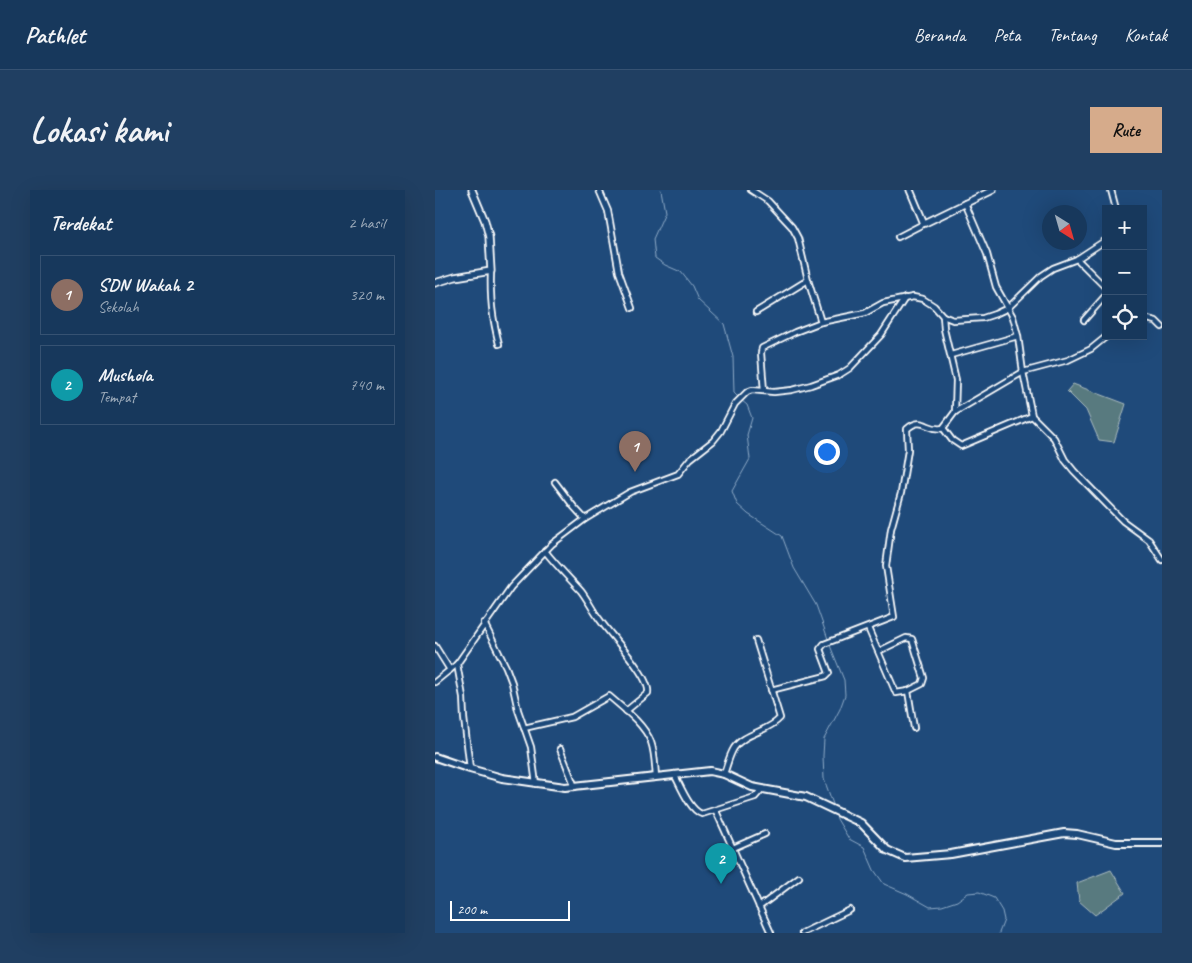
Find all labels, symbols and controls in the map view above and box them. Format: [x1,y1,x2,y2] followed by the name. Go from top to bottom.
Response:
[25,20,85,50] text: Pathlet
[914,24,965,46] text: Beranda
[993,24,1020,46] text: Peta
[1048,24,1097,46] text: Tentang
[1125,24,1167,46] text: Kontak
[1090,107,1162,153] button: Rute
[30,108,168,153] text: Lokasi kami
[1042,205,1087,250] north arrow
[1102,205,1147,340] map controls
[1102,205,1147,250] button: +
[50,210,111,236] text: Terdekat
[348,213,385,233] text: 2 hasil
[1102,250,1147,295] button: −
[98,273,193,297] text: SDN Wakah 2
[63,285,71,305] text: 1
[350,285,384,305] text: 320 m
[1102,295,1147,340] button: locate
[98,297,139,317] text: Sekolah
[98,363,152,387] text: Mushola
[63,375,71,395] text: 2
[350,375,384,395] text: 740 m
[98,387,136,407] text: Tempat
[619,431,651,472] pin: 1
[814,439,840,465] your location
[705,843,737,884] pin: 2
[450,898,570,921] scale bar
[457,901,487,918] text: 200 m

